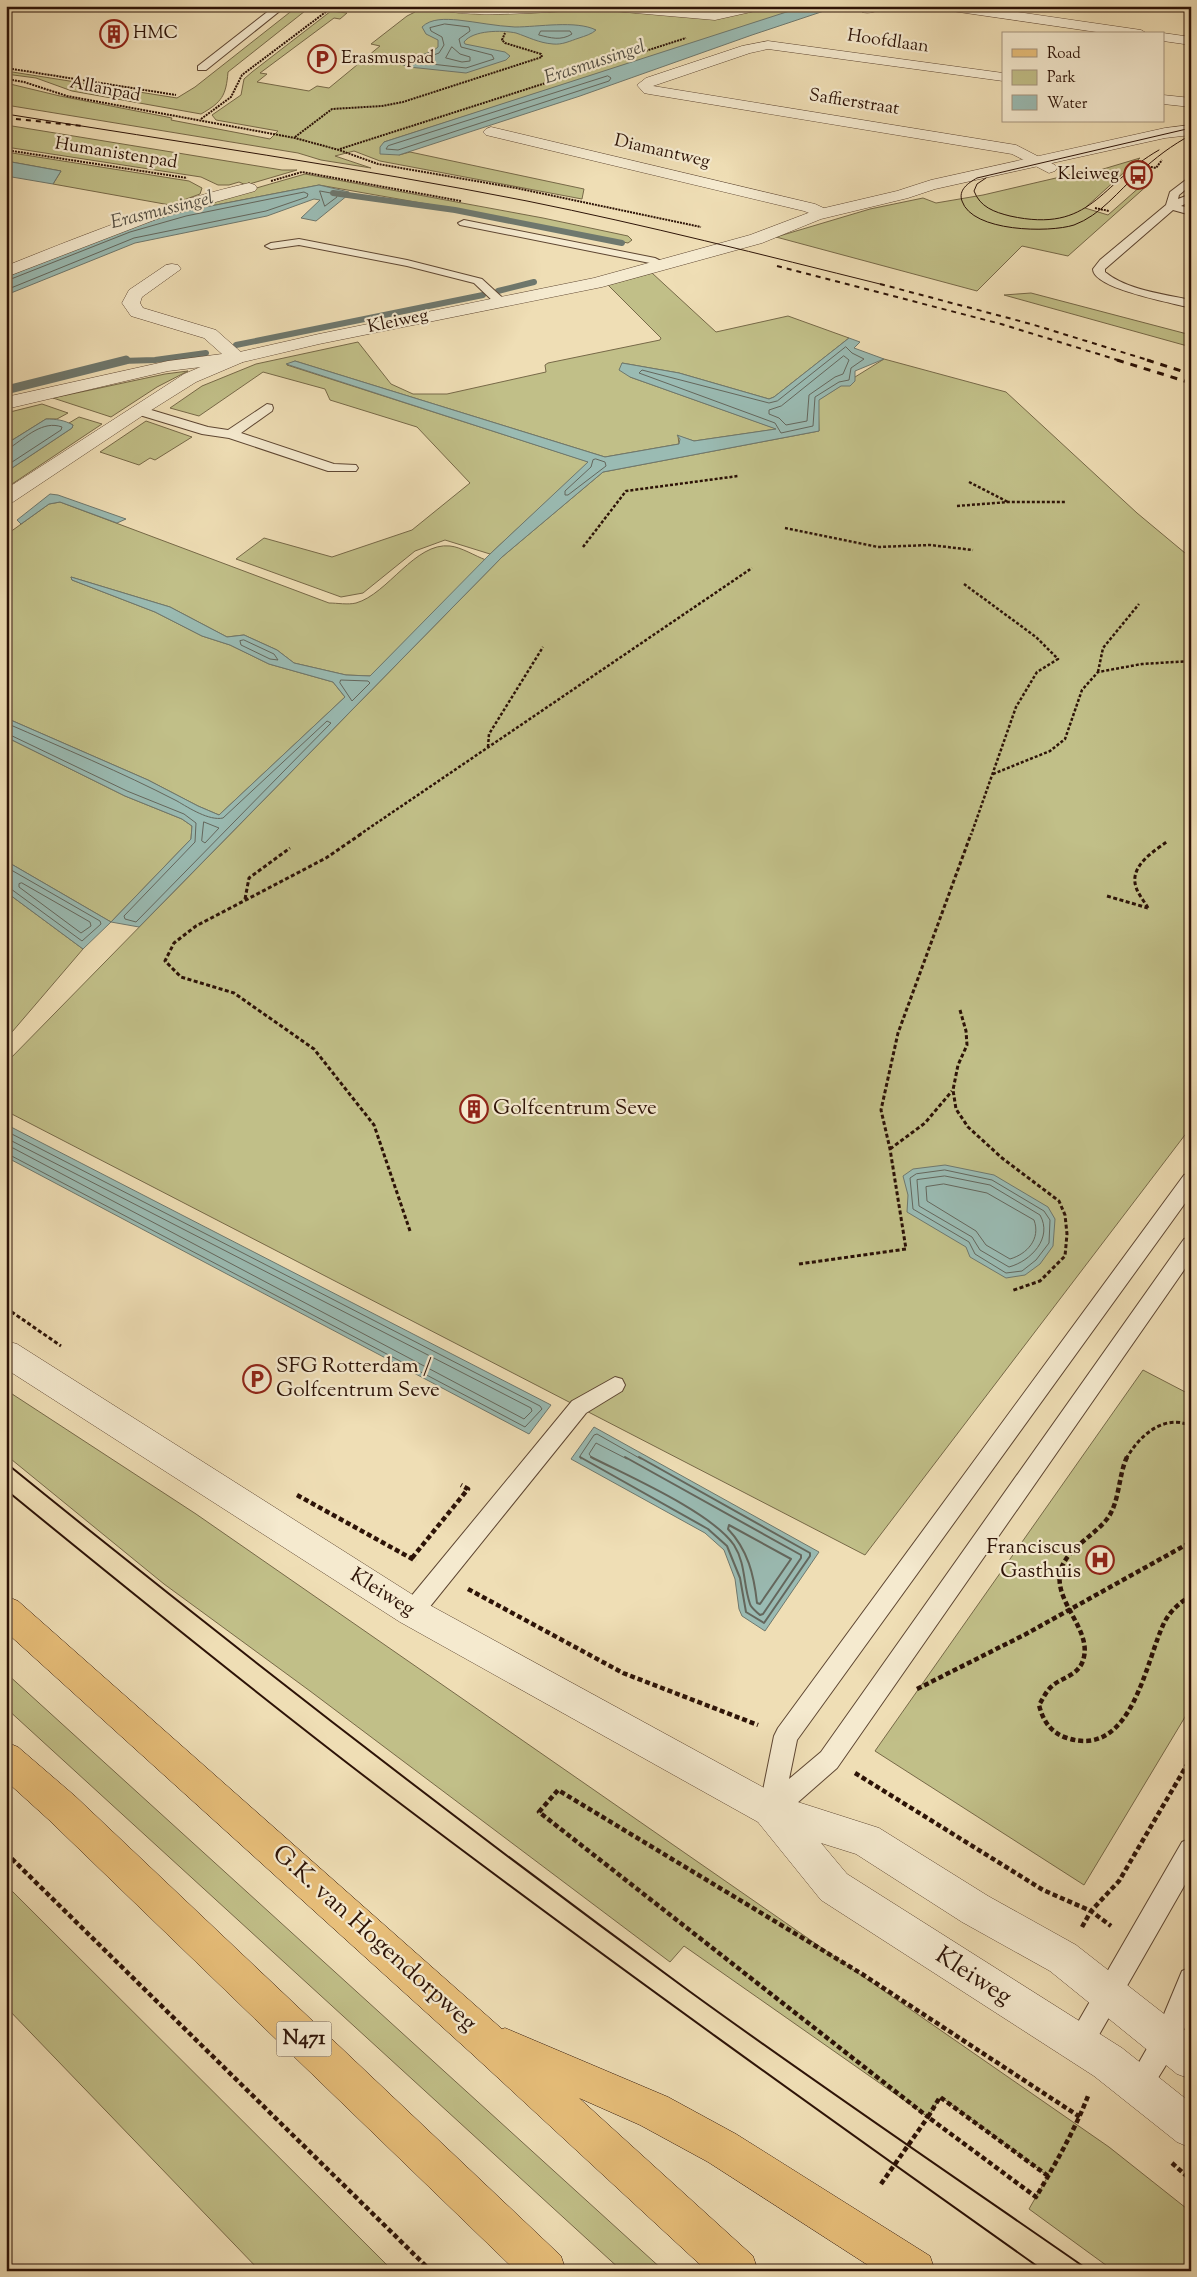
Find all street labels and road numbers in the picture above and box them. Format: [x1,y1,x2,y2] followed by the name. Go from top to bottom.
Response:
[845,23,931,61] street label: Hoofdlaan
[67,70,143,110] street label: Allanpad
[807,83,901,123] street label: Saffierstraat
[612,128,713,176] street label: Diamantweg
[53,131,179,177] street label: Humanistenpad
[365,303,431,341] street label: Kleiweg
[344,1561,420,1625] street label: Kleiweg
[264,1837,484,2041] street label: G.K. van Hogendorpweg
[927,1939,1019,2015] street label: Kleiweg
[276,2022,332,2056] road number: N471

